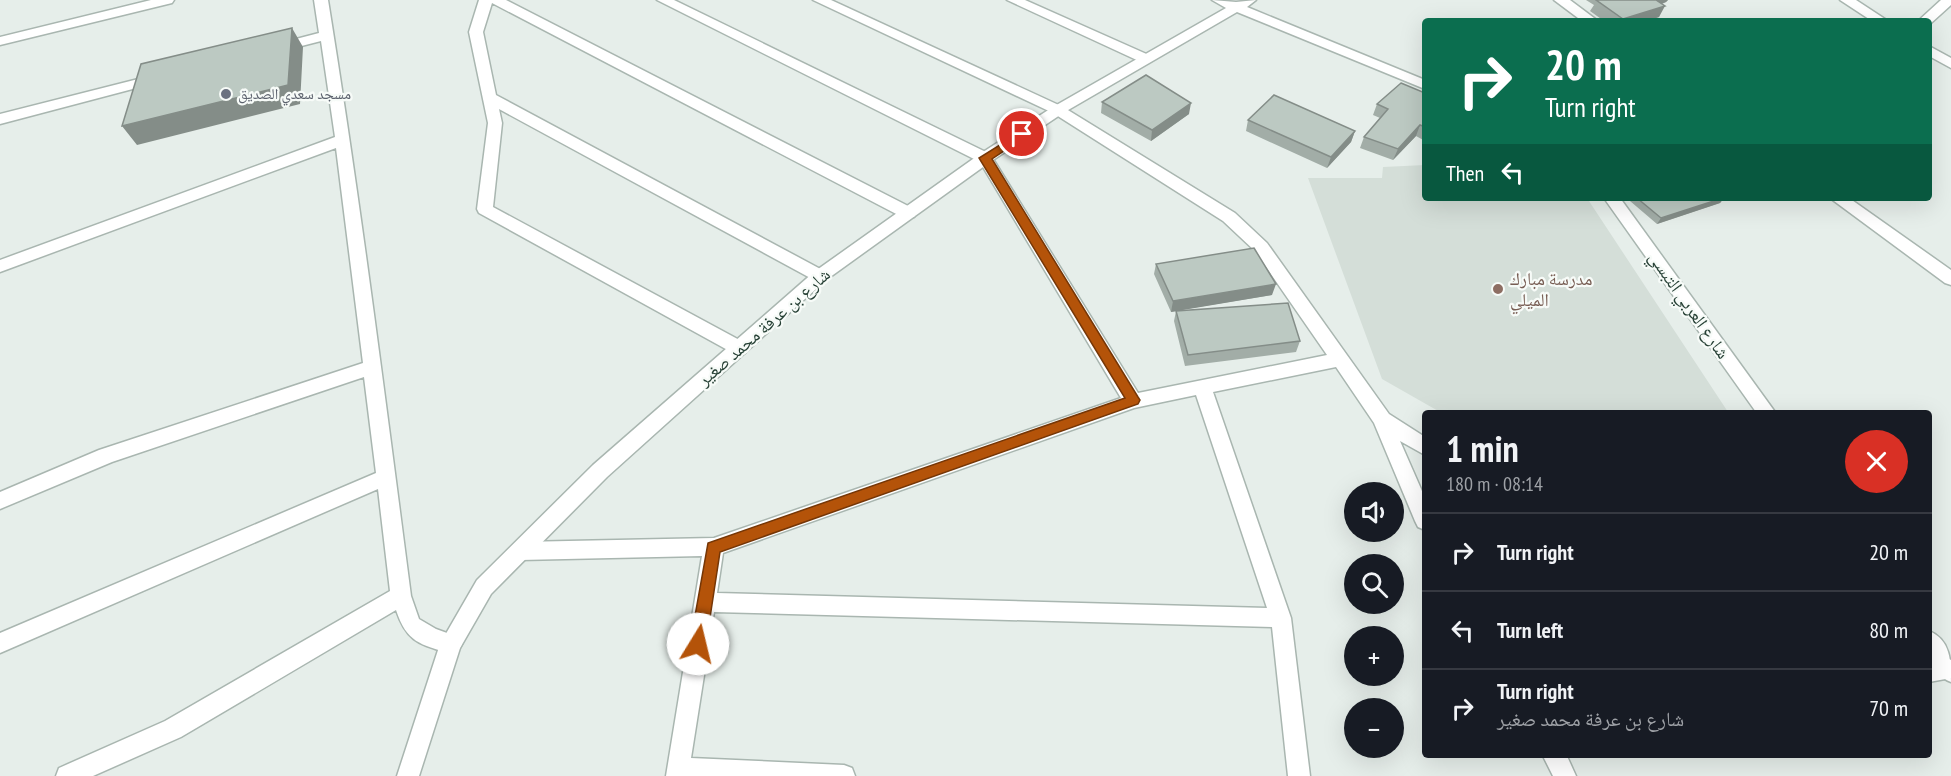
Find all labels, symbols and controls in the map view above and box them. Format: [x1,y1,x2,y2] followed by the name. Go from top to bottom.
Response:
[1545,37,1622,92] text: 20 m
[1446,42,1524,120] icon: right
[238,84,351,106] place label: مسجد سعدي الصديق
[219,87,233,101] marker: مسجد سعدي الصديق
[1545,90,1636,124] text: Turn right
[996,108,1047,159] pin
[1005,117,1038,150] icon: arrive
[1496,156,1529,189] icon: left
[1446,159,1484,187] text: Then
[1641,246,1735,365] street label: شارع العربي التبسي
[692,263,835,391] street label: شارع بن عرفة محمد صغير
[1510,267,1593,315] place label: مدرسة مبارك الميلي
[1491,282,1505,296] marker: مدرسة مبارك الميلي
[1446,425,1519,472] text: 1 min
[1845,430,1908,493] button: close
[1446,471,1543,497] text: 180 m · 08:14
[1344,482,1404,758] map controls
[1344,482,1404,542] button: sound
[1446,536,1479,569] icon: right
[1497,538,1574,566] text: Turn right
[1869,538,1908,566] text: 20 m
[1344,554,1404,614] button: search
[666,612,730,676] position arrow
[1446,614,1479,647] icon: left
[1497,616,1563,644] text: Turn left
[1869,616,1908,644] text: 80 m
[1344,626,1404,686] button: +
[1497,677,1574,705] text: Turn right
[1446,692,1479,725] icon: right
[1869,694,1908,722] text: 70 m
[1344,698,1404,758] button: −
[1497,706,1684,732] text: شارع بن عرفة محمد صغير

